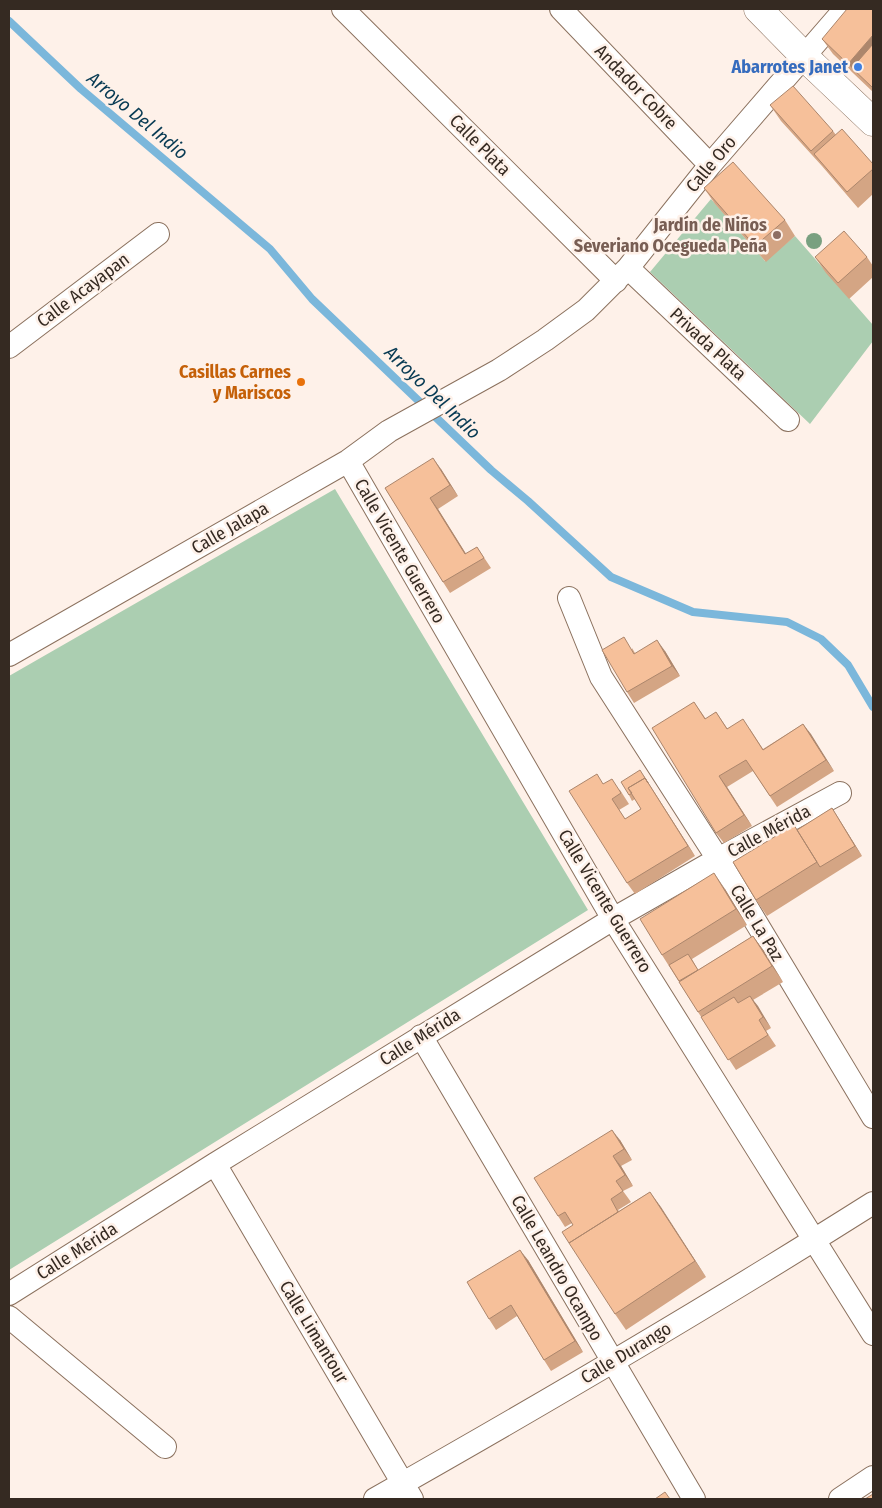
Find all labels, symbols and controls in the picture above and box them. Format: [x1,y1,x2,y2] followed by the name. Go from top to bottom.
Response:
[590,40,682,134] street label: Andador Cobre
[731,56,849,78] place label: Abarrotes Janet
[852,61,864,73] marker: Abarrotes Janet
[82,66,193,164] water label: Arroyo Del Indio
[445,110,515,180] street label: Calle Plata
[681,131,741,197] street label: Calle Oro
[574,214,767,257] place label: Jardín de Niños Severiano Ocegueda Peña
[771,229,783,241] marker: Jardín de Niños Severiano Ocegueda Peña
[32,248,134,332] street label: Calle Acayapan
[665,303,751,385] street label: Privada Plata
[379,340,485,444] water label: Arroyo Del Indio
[179,361,291,404] place label: Casillas Carnes y Mariscos
[295,376,307,388] marker: Casillas Carnes y Mariscos
[350,475,450,627] street label: Calle Vicente Guerrero
[188,497,273,559] street label: Calle Jalapa
[724,800,815,862] street label: Calle Mérida
[554,825,656,977] street label: Calle Vicente Guerrero
[726,881,788,965] street label: Calle La Paz
[376,1003,465,1070] street label: Calle Mérida
[506,1191,608,1345] street label: Calle Leandro Ocampo
[33,1217,122,1284] street label: Calle Mérida
[275,1277,354,1388] street label: Calle Limantour
[577,1317,675,1389] street label: Calle Durango

